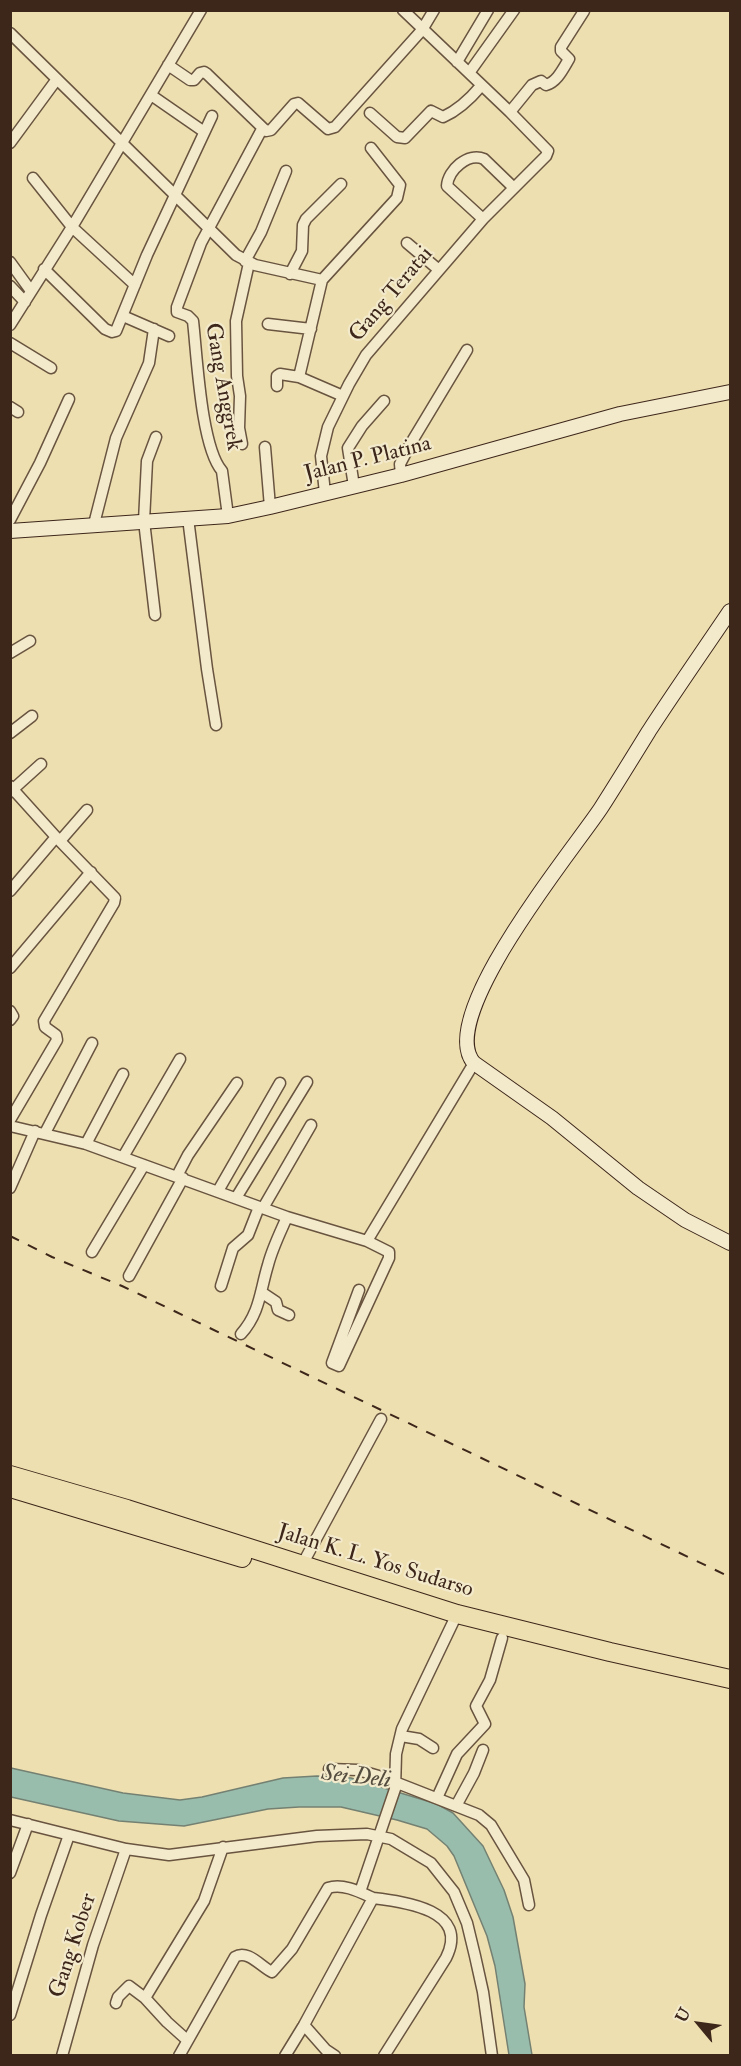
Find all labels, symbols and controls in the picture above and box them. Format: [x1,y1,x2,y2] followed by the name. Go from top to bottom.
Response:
[344,242,440,348] street label: Gang Teratai
[198,321,246,453] street label: Gang Anggrek
[302,432,434,488] street label: Jalan P. Platina
[274,1520,476,1604] street label: Jalan K. L. Yos Sudarso
[320,1760,392,1796] water label: Sei Deli
[45,1891,103,2001] street label: Gang Kober
[669,1994,729,2054] north arrow
[671,2005,695,2026] text: U

